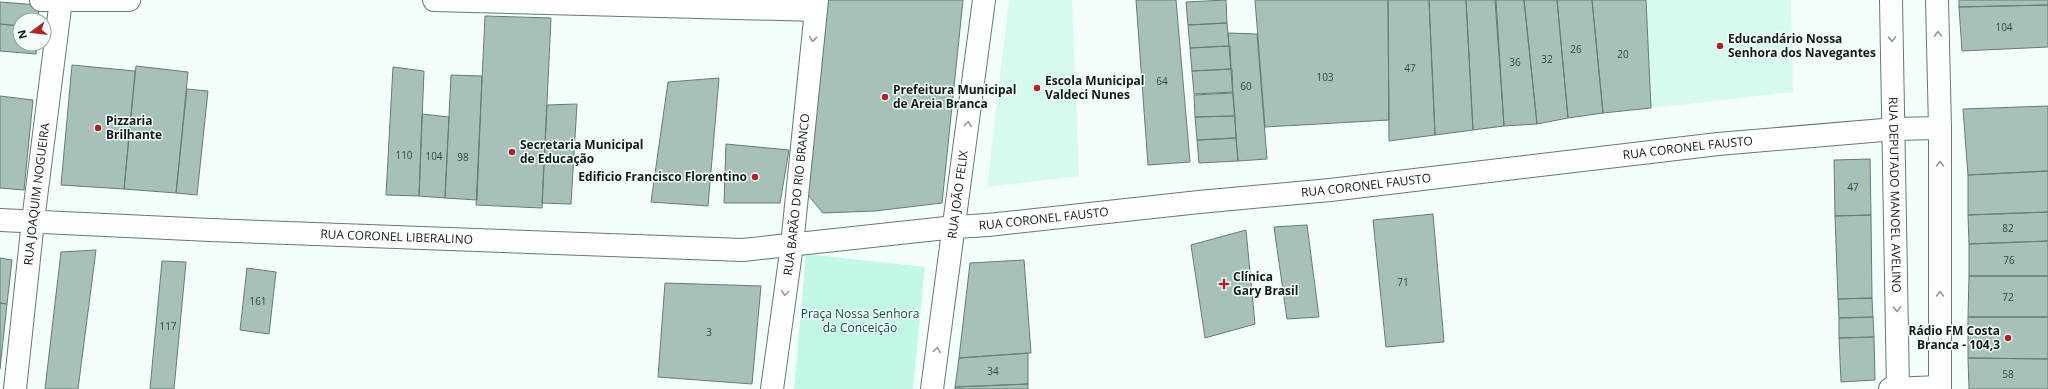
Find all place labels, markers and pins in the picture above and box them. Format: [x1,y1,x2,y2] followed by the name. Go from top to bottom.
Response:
[1728,30,1876,61] place label: Educandário Nossa Senhora dos Navegantes
[1715,41,1725,51] marker: Educandário Nossa Senhora dos Navegantes
[1045,72,1144,103] place label: Escola Municipal Valdeci Nunes
[893,81,1016,112] place label: Prefeitura Municipal de Areia Branca
[1032,83,1042,93] marker: Escola Municipal Valdeci Nunes
[880,92,890,102] marker: Prefeitura Municipal de Areia Branca
[106,112,162,143] place label: Pizzaria Brilhante
[93,123,103,133] marker: Pizzaria Brilhante
[520,136,643,167] place label: Secretaria Municipal de Educação
[507,147,517,157] marker: Secretaria Municipal de Educação
[578,168,747,185] place label: Edificio Francisco Florentino
[750,172,760,182] marker: Edificio Francisco Florentino
[1233,268,1298,299] place label: Clínica Gary Brasil
[1218,278,1230,290] marker: Clínica Gary Brasil
[1909,322,2000,353] place label: Rádio FM Costa Branca - 104,3
[2003,333,2013,343] marker: Rádio FM Costa Branca - 104,3

